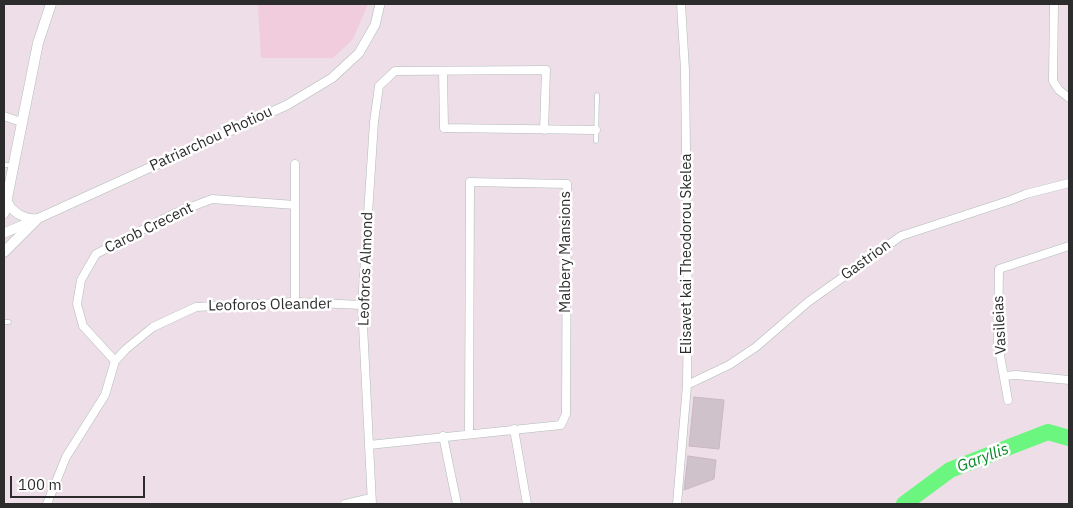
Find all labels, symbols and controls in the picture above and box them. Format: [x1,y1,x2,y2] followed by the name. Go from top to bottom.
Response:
[147,103,275,175] street label: Patriarchou Photiou
[678,154,696,354] street label: Elisavet kai Theodorou Skelea
[557,191,575,313] street label: Malbery Mansions
[102,199,196,257] street label: Carob Crecent
[355,212,377,326] street label: Leoforos Almond
[838,236,894,284] street label: Gastrion
[208,295,332,315] street label: Leoforos Oleander
[989,295,1011,355] street label: Vasileias
[954,439,1012,477] water label: Garyllis
[12,466,148,498] scale bar
[18,475,62,494] text: 100 m

